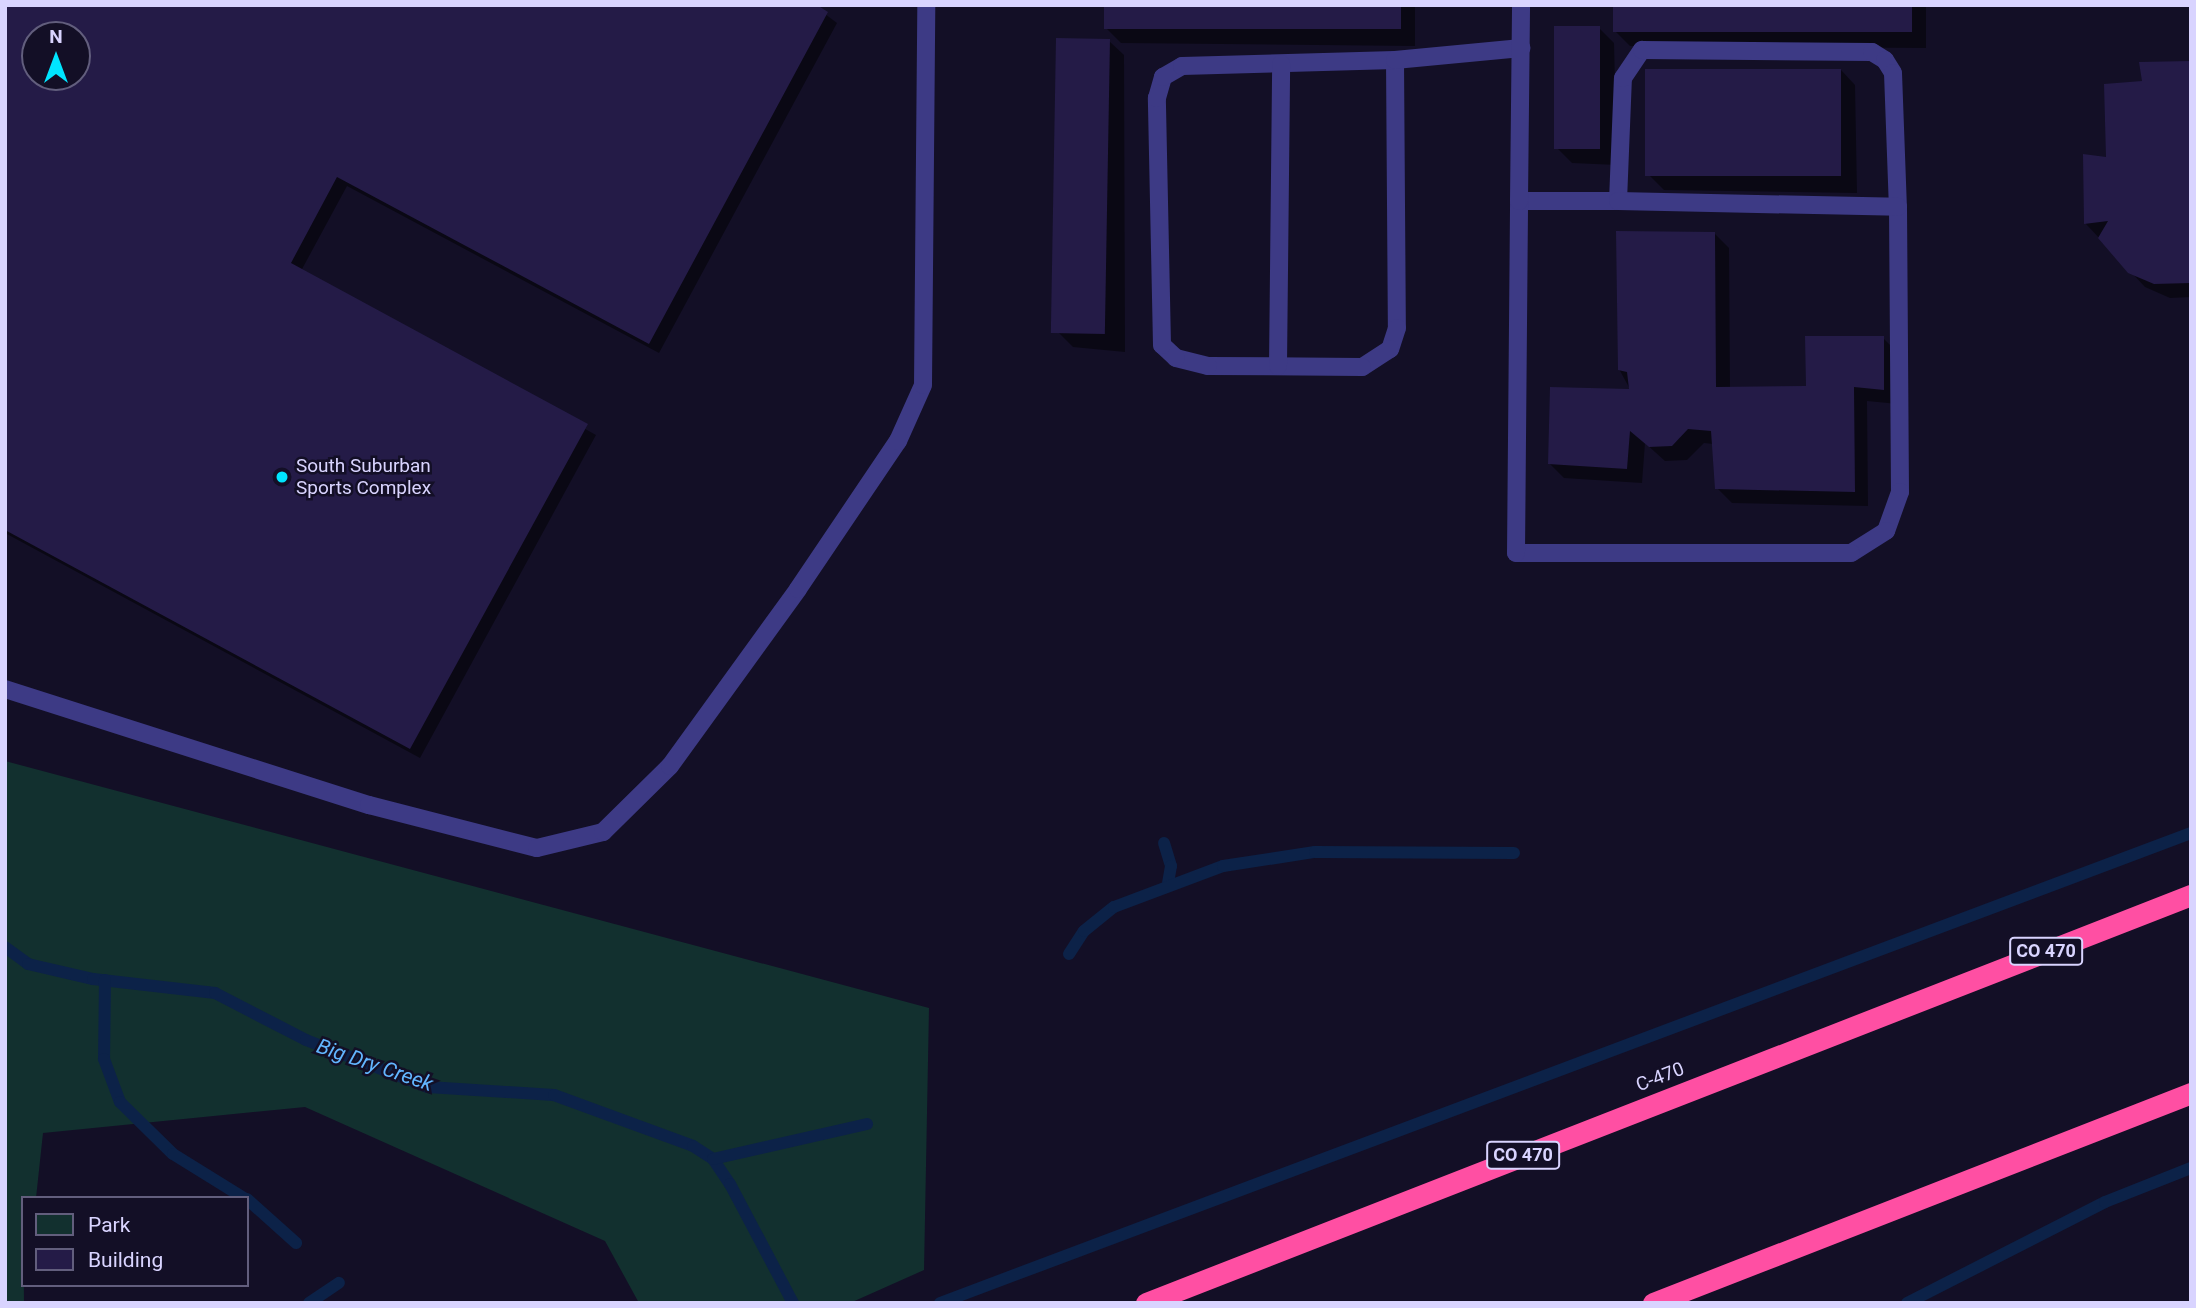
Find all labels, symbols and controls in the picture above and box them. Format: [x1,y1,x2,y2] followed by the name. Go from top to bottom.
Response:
[21,21,91,91] north arrow
[49,25,63,48] text: N
[296,455,431,499] place label: South Suburban Sports Complex
[274,469,290,485] marker: South Suburban Sports Complex
[2008,936,2084,966] road number: CO 470
[314,1033,436,1097] water label: Big Dry Creek
[1633,1057,1687,1097] street label: C-470
[1484,1140,1562,1170] road number: CO 470
[21,1196,248,1287] legend
[88,1213,130,1237] text: Park
[88,1248,163,1272] text: Building

